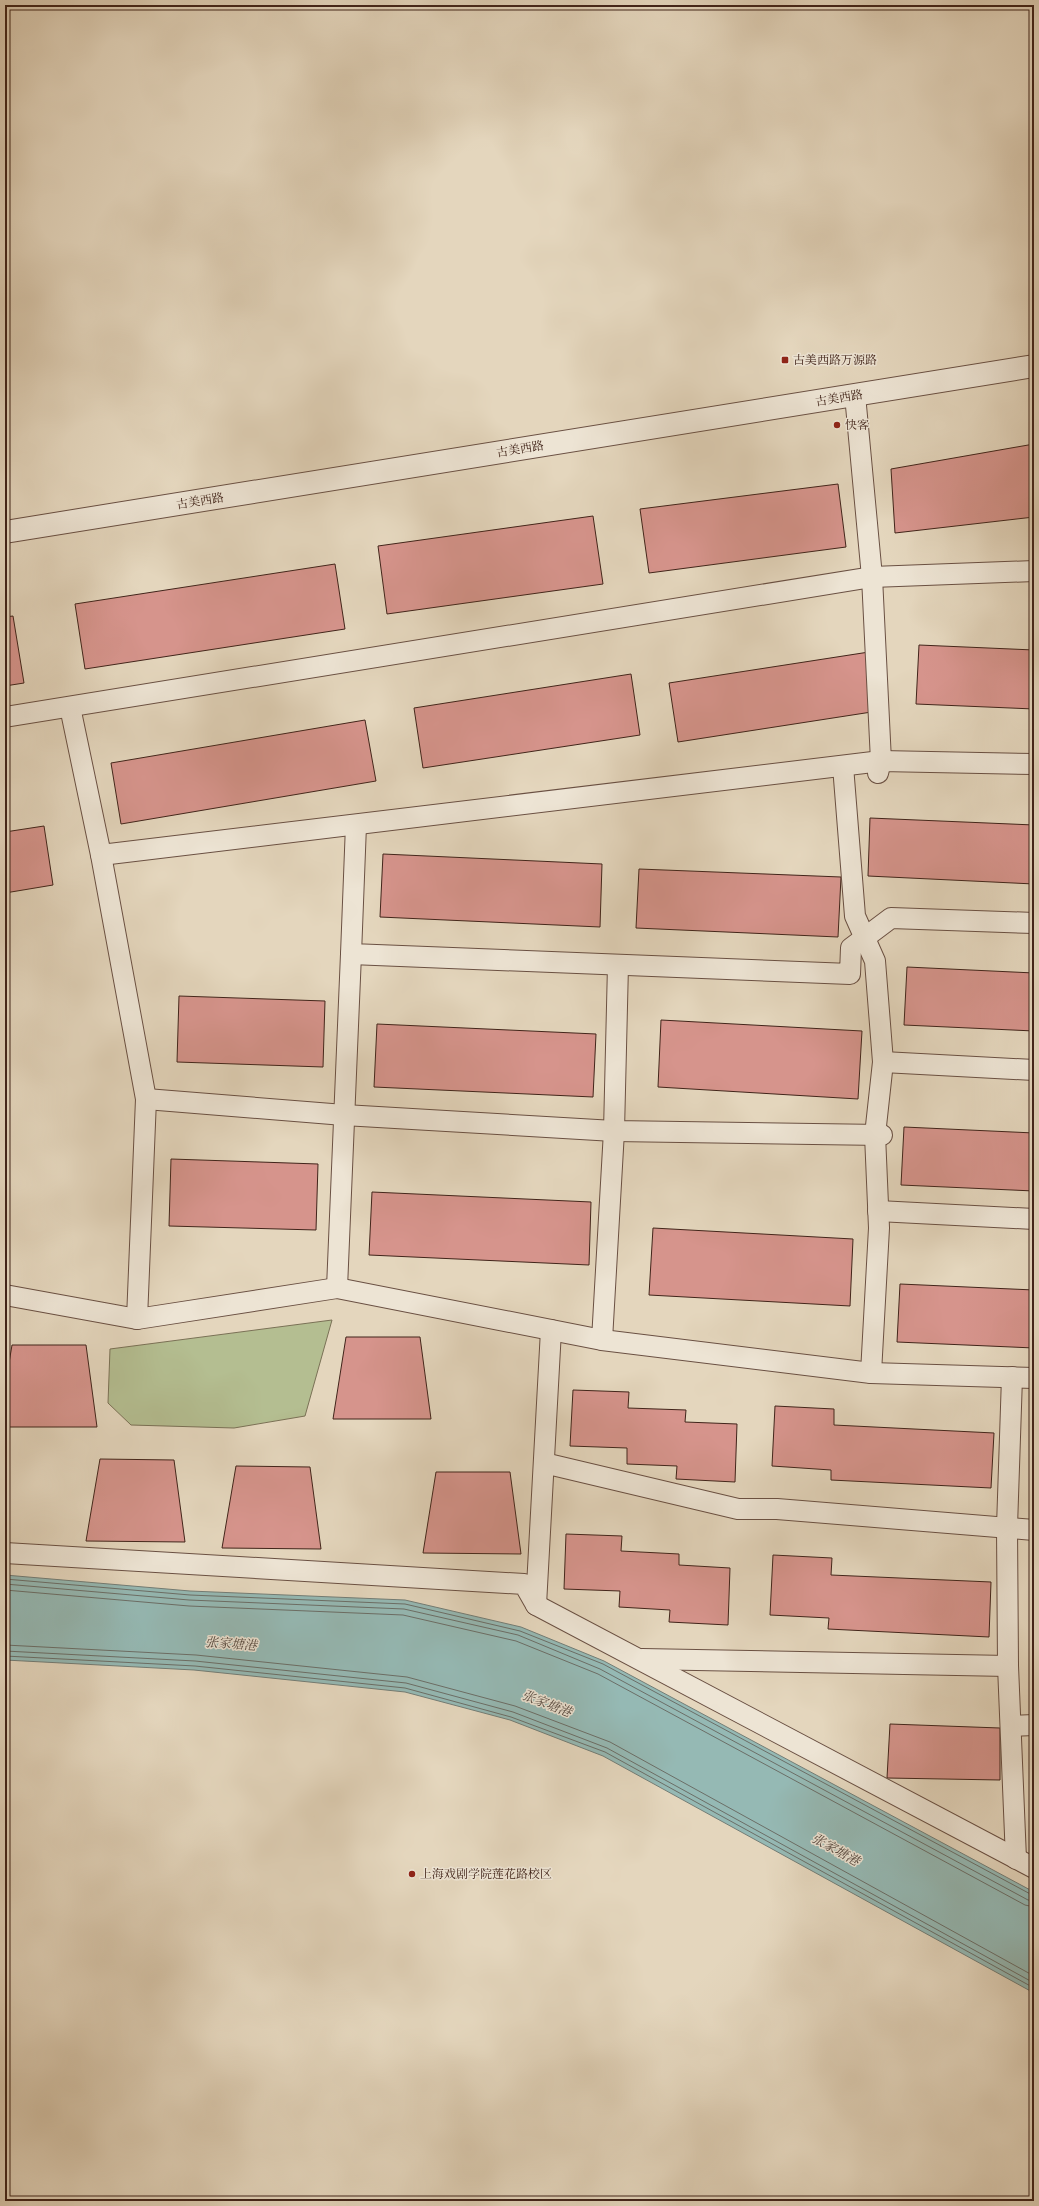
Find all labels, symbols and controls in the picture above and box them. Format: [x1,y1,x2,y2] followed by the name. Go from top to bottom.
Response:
[793,352,877,368] place label: 古美西路万源路
[780,355,790,365] marker: 古美西路万源路
[814,386,864,410] street label: 古美西路
[845,417,869,433] place label: 快客
[832,420,842,430] marker: 快客
[495,437,545,461] street label: 古美西路
[175,489,225,513] street label: 古美西路
[204,1633,259,1654] water label: 张家塘港
[519,1686,576,1721] water label: 张家塘港
[809,1829,864,1870] water label: 张家塘港
[420,1866,552,1882] place label: 上海戏剧学院莲花路校区
[407,1869,417,1879] marker: 上海戏剧学院莲花路校区

